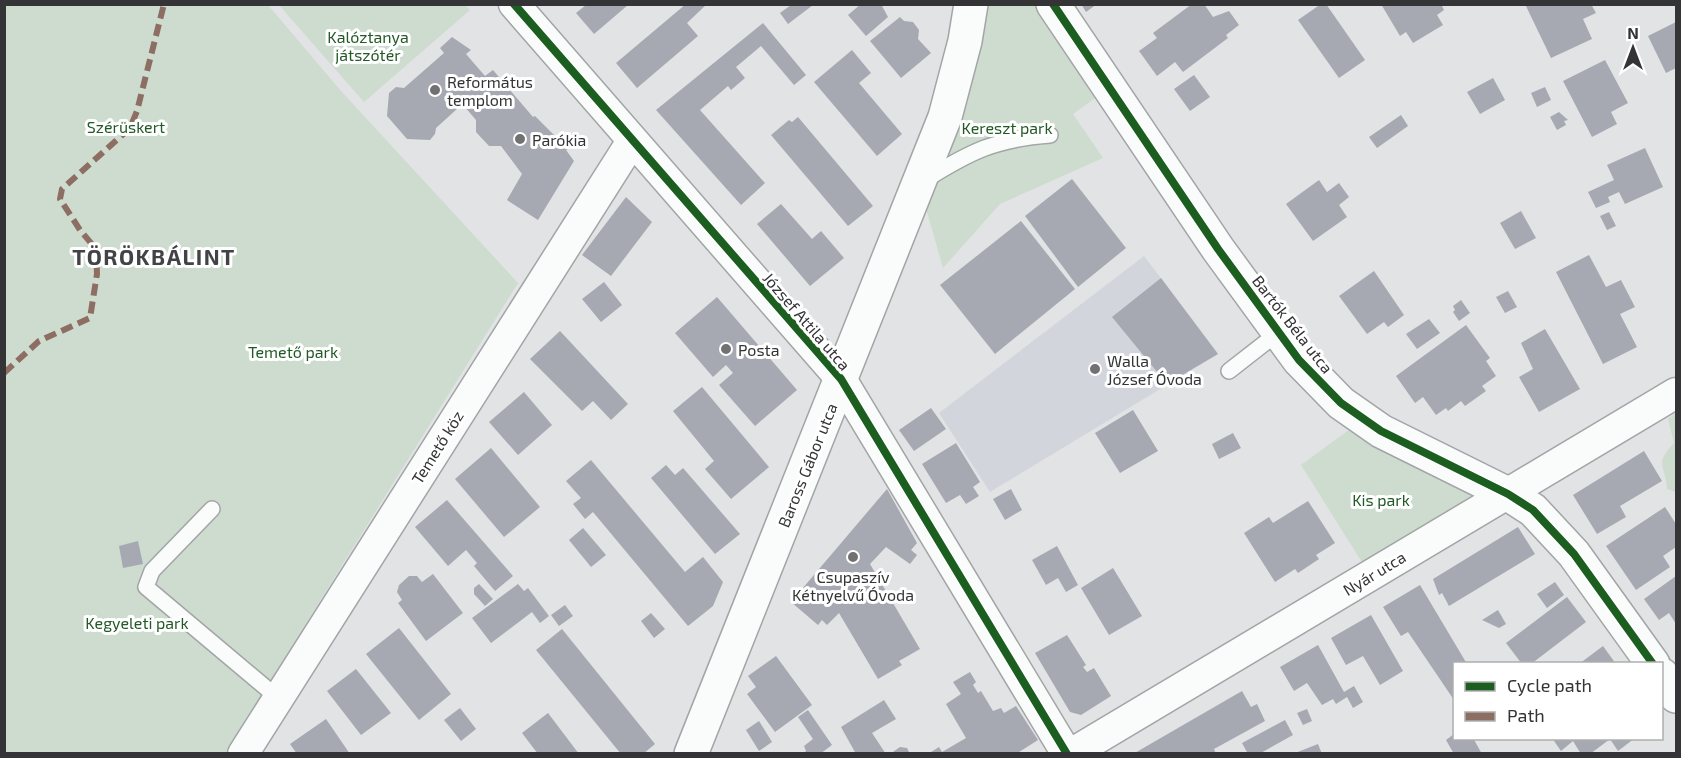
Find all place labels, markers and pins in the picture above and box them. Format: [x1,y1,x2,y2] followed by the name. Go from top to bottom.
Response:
[447,72,533,109] place label: Református templom
[428,83,442,97] marker: Református templom
[532,130,586,149] place label: Parókia
[513,132,527,146] marker: Parókia
[738,340,779,359] place label: Posta
[719,342,733,356] marker: Posta
[1107,351,1202,388] place label: Walla József Óvoda
[1088,362,1102,376] marker: Walla József Óvoda
[846,550,860,564] marker: Csupaszív Kétnyelvű Óvoda
[792,567,914,604] place label: Csupaszív Kétnyelvű Óvoda

